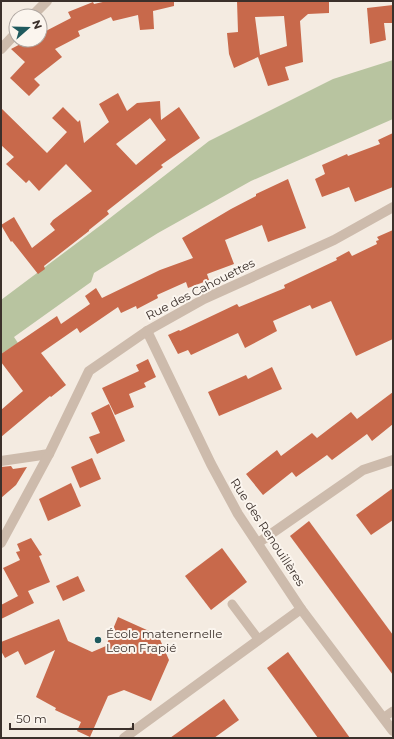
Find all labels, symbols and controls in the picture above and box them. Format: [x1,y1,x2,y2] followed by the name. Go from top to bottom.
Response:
[8,8,48,48] north arrow
[29,18,45,31] text: N
[143,255,257,323] street label: Rue des Cahouettes
[227,475,309,589] street label: Rue des Renouillères
[106,626,223,655] place label: École matenernelle Leon Frapié
[93,635,103,645] marker: École matenernelle Leon Frapié
[10,705,133,731] scale bar
[16,711,47,726] text: 50 m

